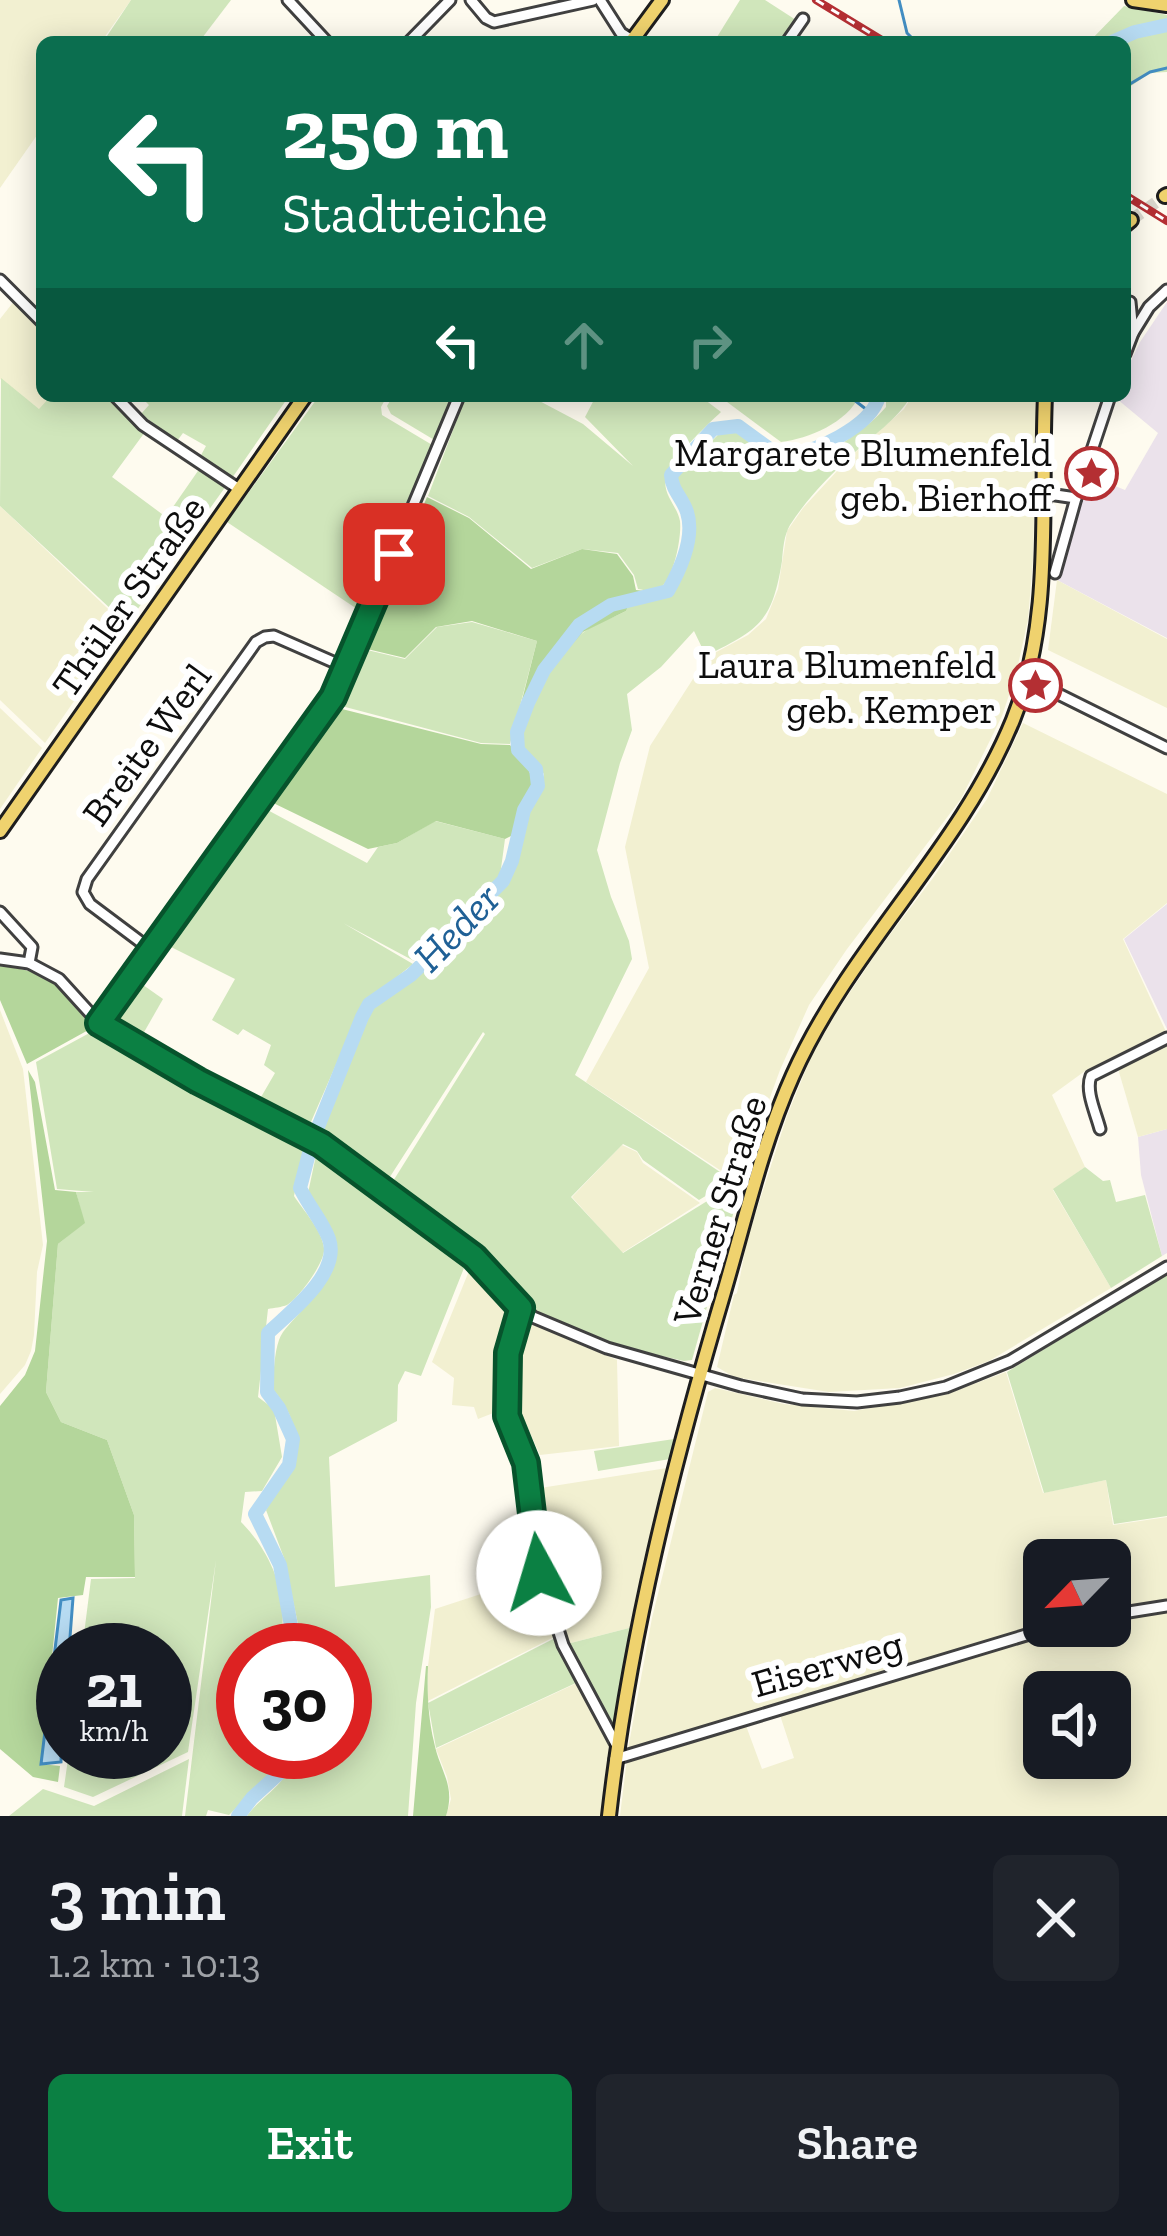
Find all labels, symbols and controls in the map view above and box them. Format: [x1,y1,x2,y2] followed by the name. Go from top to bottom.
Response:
[282,79,509,180] text: 250 m
[84,84,240,240] icon: left
[282,181,548,246] text: Stadtteiche
[425,312,491,378] icon: left
[551,312,617,378] icon: ahead
[677,312,743,378] icon: right
[674,429,1055,521] place label: Margarete Blumenfeld geb. Bierhoff
[1063,446,1119,502] place icon: Margarete Blumenfeld geb. Bierhoff
[42,486,215,706] street label: Thüler Straße
[343,503,445,605] pin
[361,521,427,587] icon: arrive
[698,641,996,733] place label: Laura Blumenfeld geb. Kemper
[72,654,221,835] street label: Breite Werl
[1007,658,1063,714] place icon: Laura Blumenfeld geb. Kemper
[402,872,511,982] water label: Heder
[662,1090,777,1331] street label: Verner Straße
[476,1510,602,1636] position arrow
[1023,1539,1131,1647] north arrow
[1023,1539,1131,1779] map controls
[746,1620,908,1707] street label: Eiserweg
[216,1623,372,1779] speed limit sign: 30
[86,1650,142,1722] text: 21
[1023,1671,1131,1779] button: sound
[80,1713,148,1749] text: km/h
[48,1852,226,1938] text: 3 min
[993,1855,1119,1981] button: close
[48,1940,261,1987] text: 1.2 km · 10:13
[48,2074,572,2212] button: Exit
[596,2074,1119,2212] button: Share

